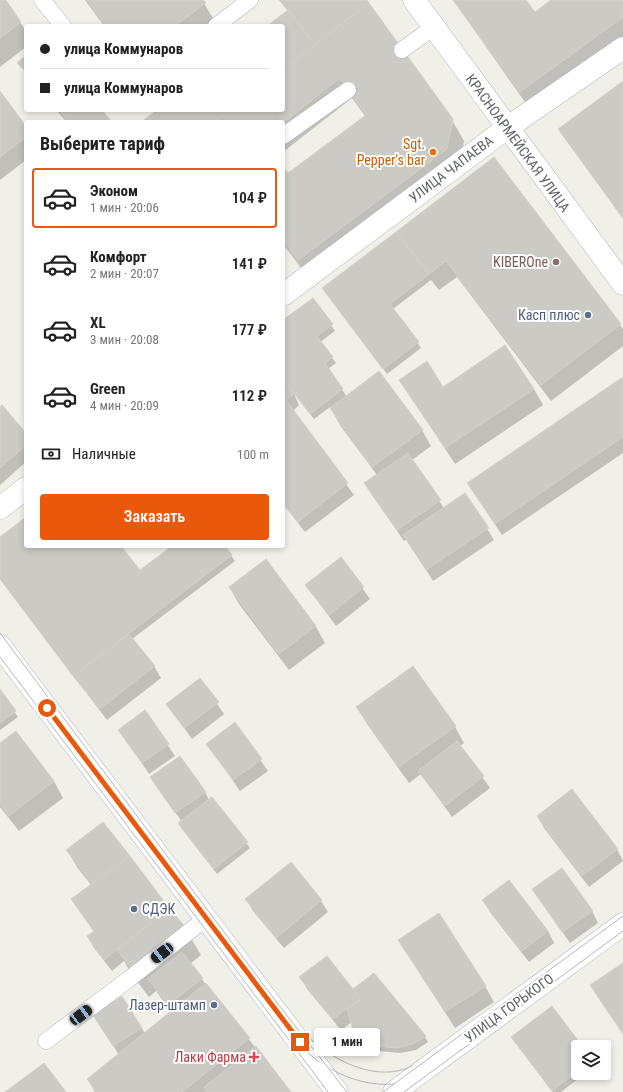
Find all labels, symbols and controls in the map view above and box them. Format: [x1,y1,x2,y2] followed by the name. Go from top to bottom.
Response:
[64,40,183,58] text: улица Коммунаров
[463,71,573,215] street label: КРАСНОАРМЕЙСКАЯ УЛИЦА
[64,79,183,97] text: улица Коммунаров
[406,132,496,206] street label: УЛИЦА ЧАПАЕВА
[40,133,165,154] text: Выберите тариф
[357,136,425,168] place label: Sgt. Pepper's bar
[428,147,438,157] marker: Sgt. Pepper's bar
[42,180,78,216] icon: car
[90,182,138,200] text: Эконом
[232,189,267,207] text: 104 ₽
[90,200,159,215] text: 1 мин · 20:06
[42,246,78,282] icon: car
[90,248,147,266] text: Комфорт
[493,254,548,270] place label: KIBEROne
[232,255,267,273] text: 141 ₽
[551,257,561,267] marker: KIBEROne
[90,266,159,281] text: 2 мин · 20:07
[518,307,580,323] place label: Касп плюс
[583,310,593,320] marker: Касп плюс
[42,312,78,348] icon: car
[90,314,106,332] text: XL
[232,321,267,339] text: 177 ₽
[90,332,159,347] text: 3 мин · 20:08
[42,378,78,414] icon: car
[90,380,125,398] text: Green
[232,387,267,405] text: 112 ₽
[90,398,159,413] text: 4 мин · 20:09
[40,443,62,465] icon: cash
[72,445,136,463] text: Наличные
[237,447,269,462] text: 100 m
[40,494,269,540] button: Заказать
[38,699,56,717] route start
[142,901,175,917] place label: СДЭК
[129,904,139,914] marker: СДЭК
[149,941,175,965] car
[461,970,557,1046] street label: УЛИЦА ГОРЬКОГО
[129,997,206,1013] place label: Лазер-штамп
[209,1000,219,1010] marker: Лазер-штамп
[68,1003,94,1027] car
[314,1028,380,1056] callout: 1 мин
[291,1033,309,1051] route end
[331,1034,363,1049] text: 1 мин
[571,1040,611,1080] map controls
[571,1040,611,1080] button: layers
[175,1049,246,1065] place label: Лаки Фарма
[249,1052,259,1062] marker: Лаки Фарма

